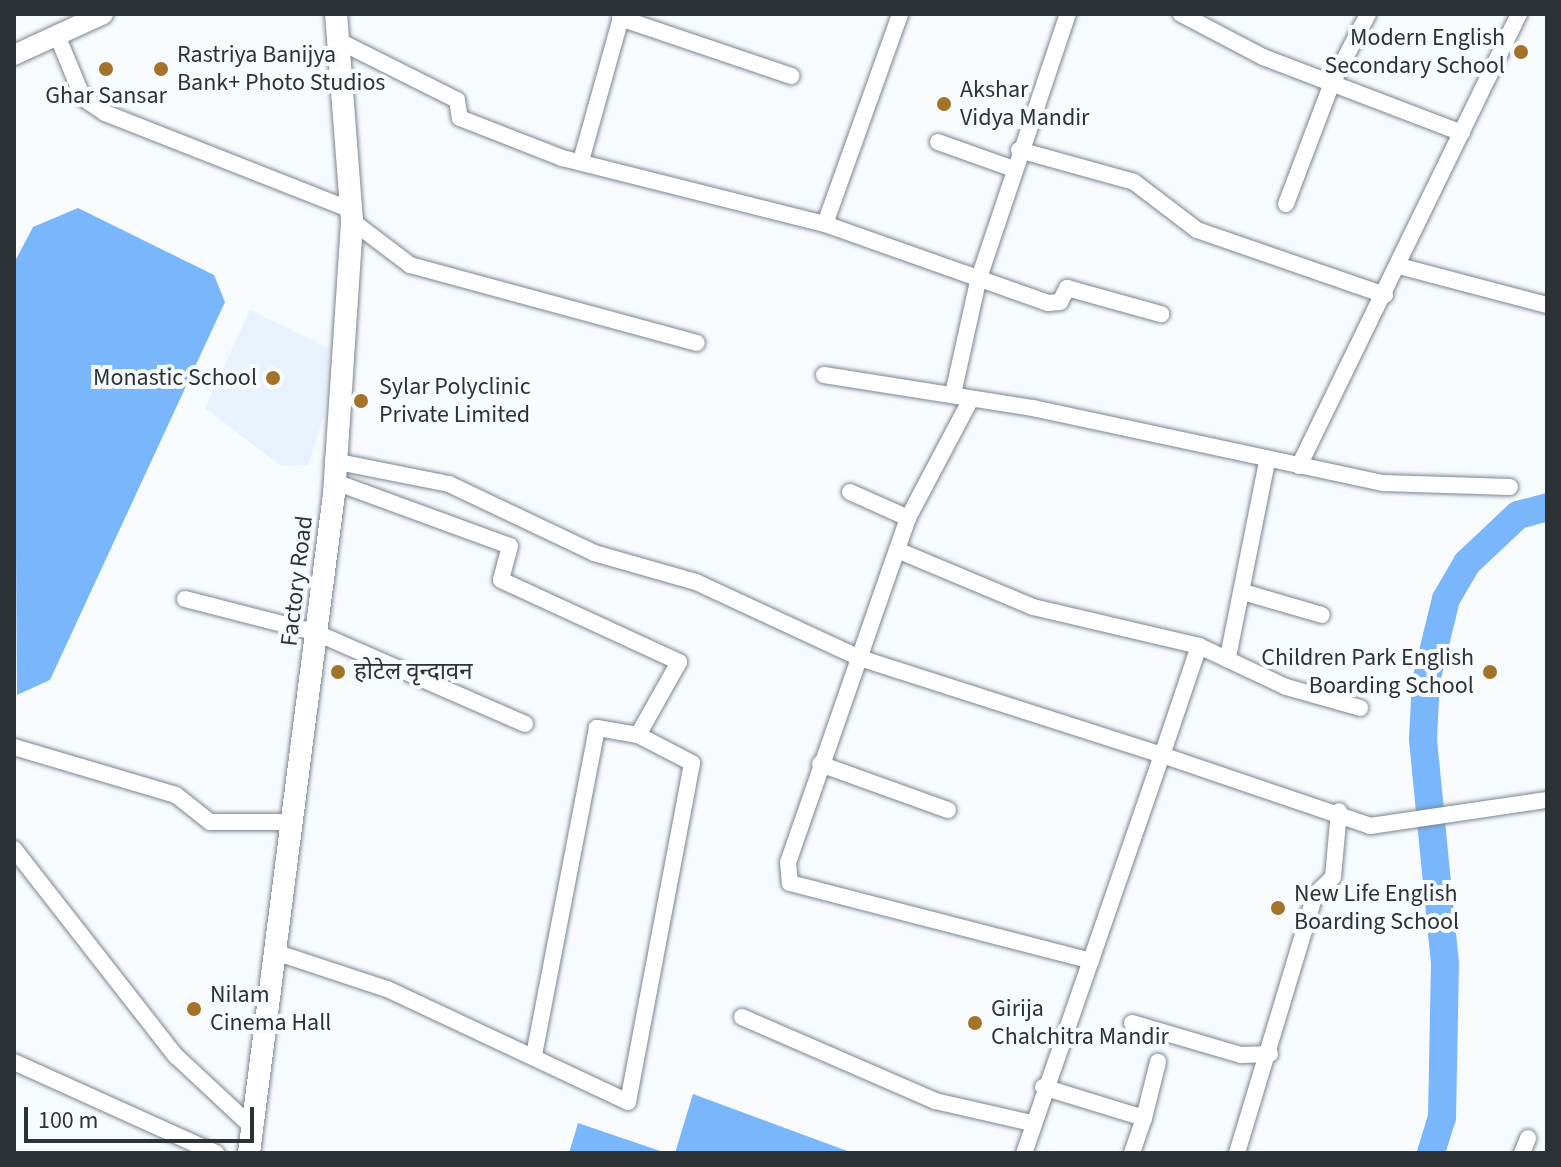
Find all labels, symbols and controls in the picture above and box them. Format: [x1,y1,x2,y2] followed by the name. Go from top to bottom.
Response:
[1324,24,1505,80] place label: Modern English Secondary School
[177,41,385,97] place label: Rastriya Banijya Bank+ Photo Studios
[1512,43,1530,61] marker: Modern English Secondary School
[97,60,115,78] marker: Ghar Sansar
[152,60,170,78] marker: Rastriya Banijya Bank+ Photo Studios
[960,76,1089,132] place label: Akshar Vidya Mandir
[45,82,167,110] place label: Ghar Sansar
[935,95,953,113] marker: Akshar Vidya Mandir
[93,364,257,392] place label: Monastic School
[264,369,282,387] marker: Monastic School
[379,373,531,429] place label: Sylar Polyclinic Private Limited
[350,390,372,412] marker: Sylar Polyclinic Private Limited
[275,514,319,648] street label: Factory Road
[1261,644,1474,700] place label: Children Park English Boarding School
[354,658,473,686] place label: होटेल वृन्दावन
[329,663,347,681] marker: होटेल वृन्दावन
[1481,663,1499,681] marker: Children Park English Boarding School
[1294,880,1459,936] place label: New Life English Boarding School
[1269,899,1287,917] marker: New Life English Boarding School
[210,981,331,1037] place label: Nilam Cinema Hall
[991,995,1169,1051] place label: Girija Chalchitra Mandir
[185,1000,203,1018] marker: Nilam Cinema Hall
[966,1014,984,1032] marker: Girija Chalchitra Mandir
[28,1091,258,1141] scale bar
[38,1103,98,1138] text: 100 m

